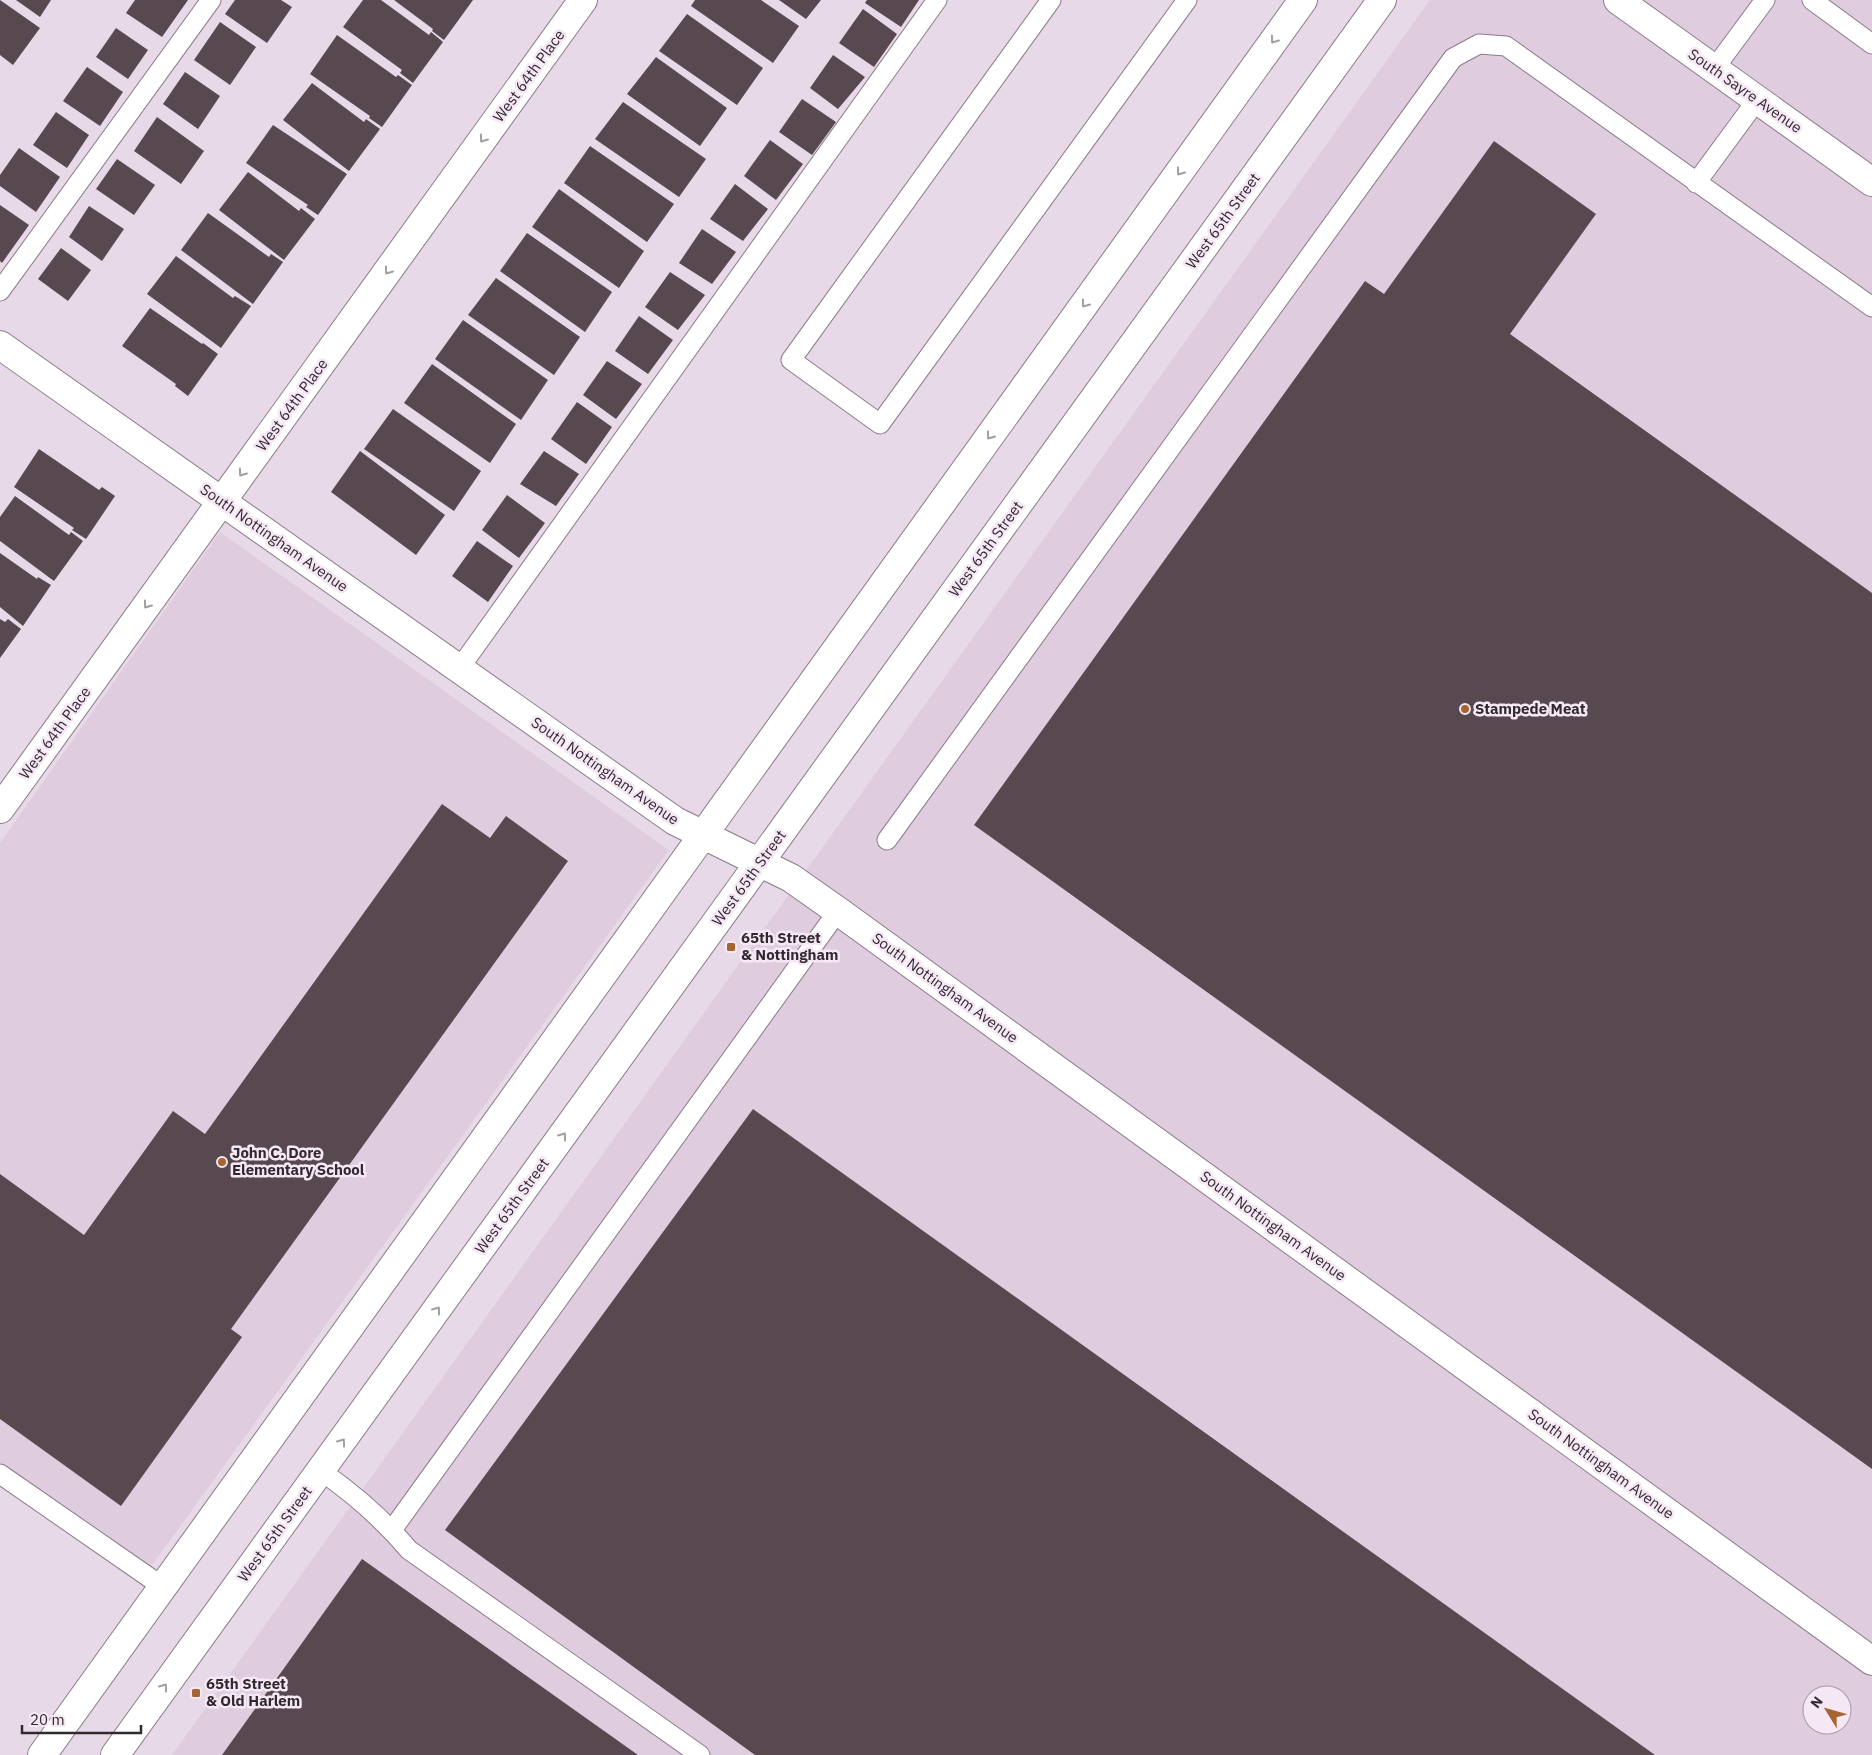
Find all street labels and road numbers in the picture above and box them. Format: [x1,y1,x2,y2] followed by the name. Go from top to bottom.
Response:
[489,26,568,126] street label: West 64th Place
[1685,44,1806,137] street label: South Sayre Avenue
[1181,169,1264,272] street label: West 65th Street
[252,355,331,455] street label: West 64th Place
[197,479,352,596] street label: South Nottingham Avenue
[944,497,1027,600] street label: West 65th Street
[15,683,94,783] street label: West 64th Place
[528,712,683,829] street label: South Nottingham Avenue
[707,826,790,929] street label: West 65th Street
[869,928,1022,1047] street label: South Nottingham Avenue
[470,1154,553,1257] street label: West 65th Street
[1197,1166,1350,1285] street label: South Nottingham Avenue
[1525,1404,1678,1523] street label: South Nottingham Avenue
[233,1482,316,1585] street label: West 65th Street

